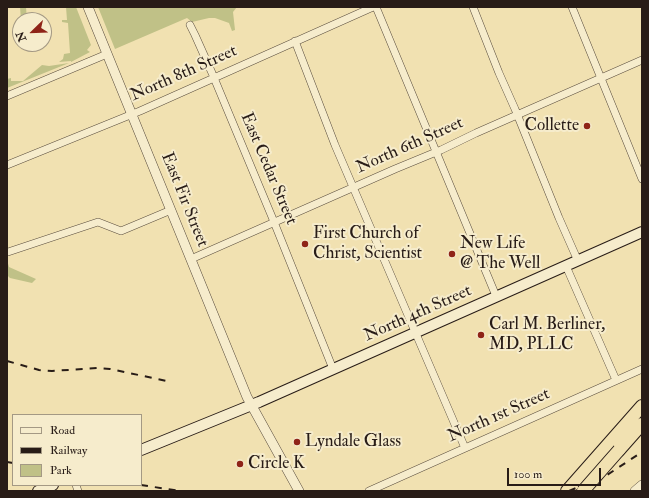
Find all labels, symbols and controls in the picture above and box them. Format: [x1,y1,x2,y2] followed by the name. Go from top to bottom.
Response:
[12,12,52,52] north arrow
[14,29,29,44] text: N
[128,41,240,107] street label: North 8th Street
[235,110,301,228] street label: East Cedar Street
[353,113,467,179] street label: North 6th Street
[525,116,579,136] place label: Collette
[582,121,592,131] marker: Collette
[156,150,212,250] street label: East Fir Street
[313,224,422,264] place label: First Church of Christ, Scientist
[460,234,540,274] place label: New Life @ The Well
[300,239,310,249] marker: First Church of Christ, Scientist
[447,249,457,259] marker: New Life @ The Well
[361,281,475,347] street label: North 4th Street
[489,315,605,355] place label: Carl M. Berliner, MD, PLLC
[476,330,486,340] marker: Carl M. Berliner, MD, PLLC
[445,384,553,448] street label: North 1st Street
[12,414,142,486] legend
[50,423,75,438] text: Road
[305,432,401,452] place label: Lyndale Glass
[292,437,302,447] marker: Lyndale Glass
[50,443,87,458] text: Railway
[248,454,305,474] place label: Circle K
[235,459,245,469] marker: Circle K
[509,460,603,486] scale bar
[50,463,72,478] text: Park
[514,467,542,482] text: 100 m

